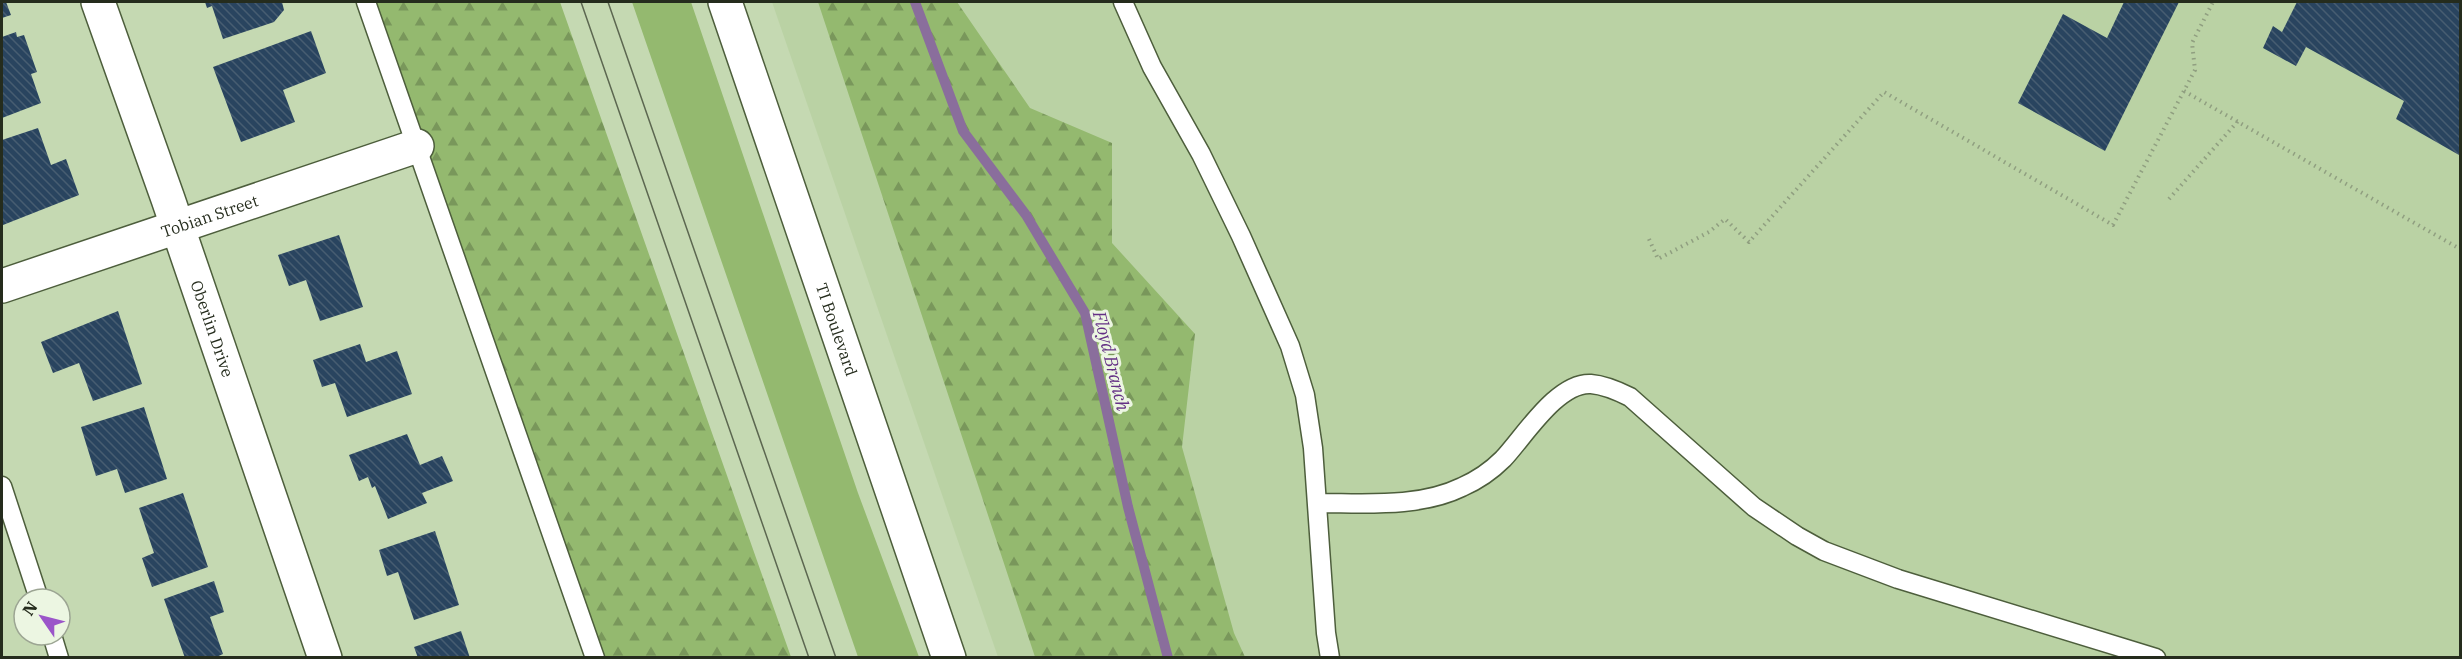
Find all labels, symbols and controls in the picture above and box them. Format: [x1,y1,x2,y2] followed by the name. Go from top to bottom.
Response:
[158,190,261,242] street label: Tobian Street
[186,278,238,380] street label: Oberlin Drive
[812,280,862,379] street label: TI Boulevard
[1088,308,1135,413] water label: Floyd Branch
[12,587,72,647] north arrow
[18,597,42,619] text: N

